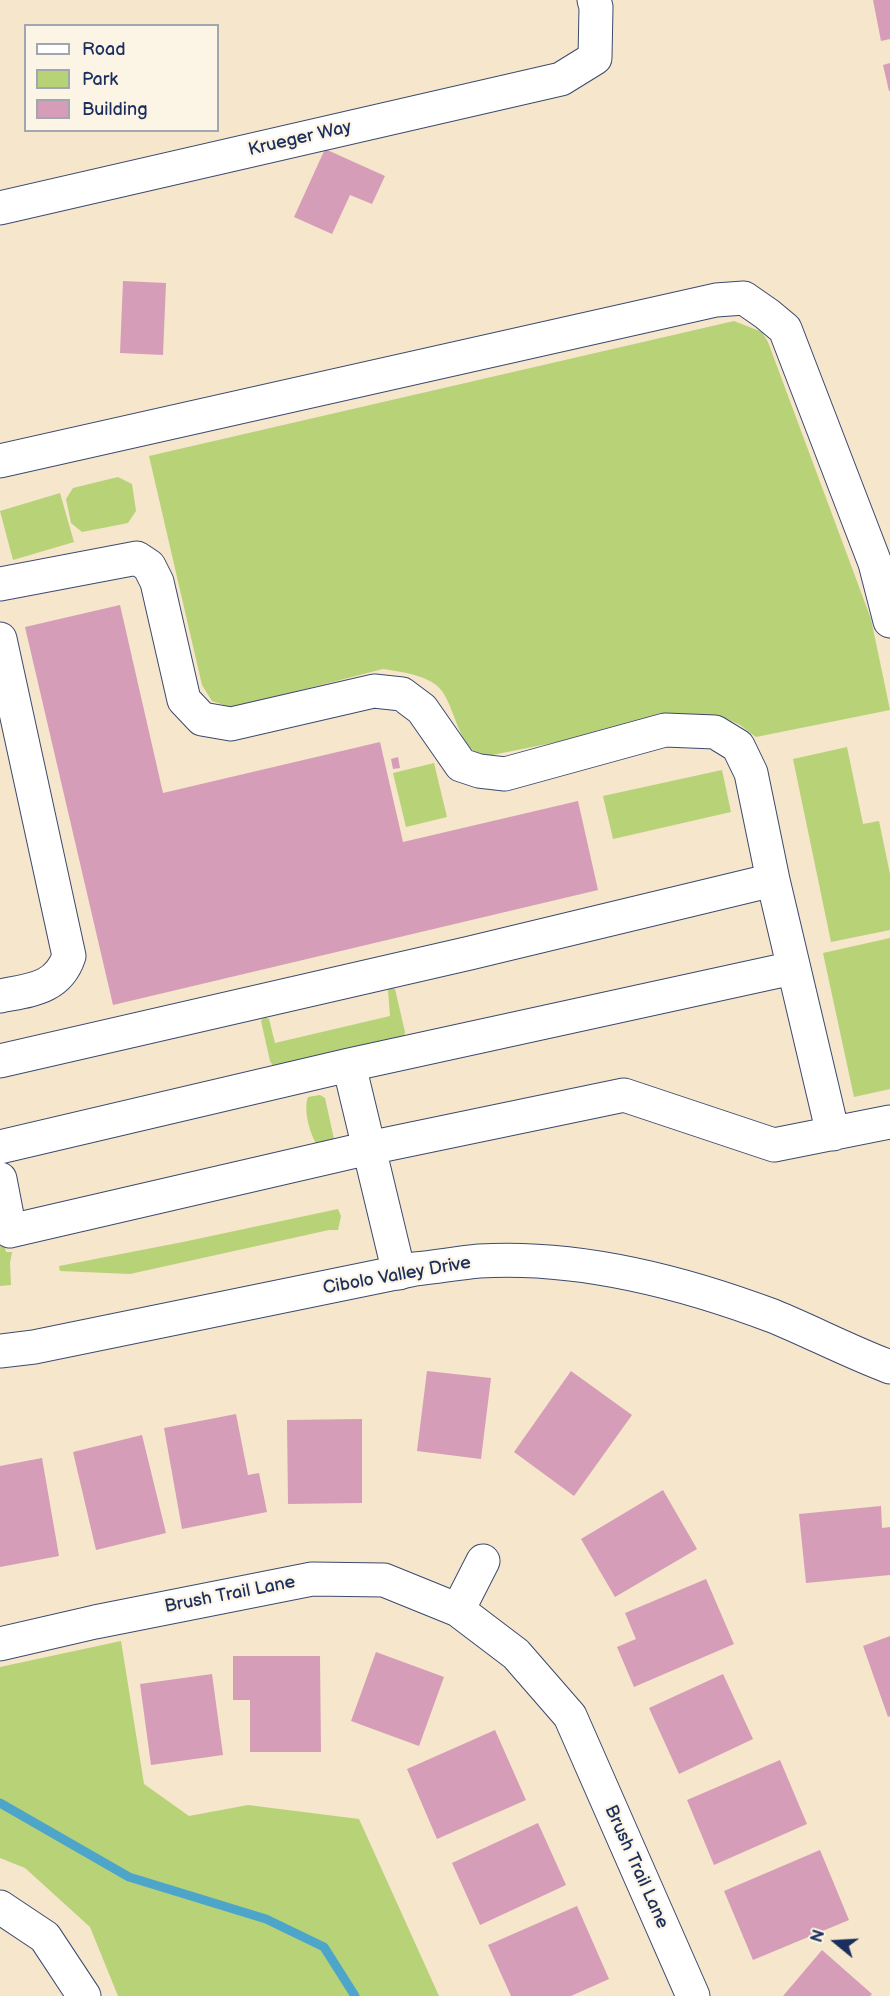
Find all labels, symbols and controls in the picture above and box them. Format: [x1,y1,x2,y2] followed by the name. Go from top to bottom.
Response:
[24,24,219,132] legend
[82,39,126,60] text: Road
[82,69,118,90] text: Park
[82,99,148,120] text: Building
[246,117,354,161] street label: Krueger Way
[321,1252,473,1300] street label: Cibolo Valley Drive
[163,1572,297,1618] street label: Brush Trail Lane
[599,1802,673,1932] street label: Brush Trail Lane
[806,1912,866,1972] north arrow
[808,1928,829,1945] text: N

